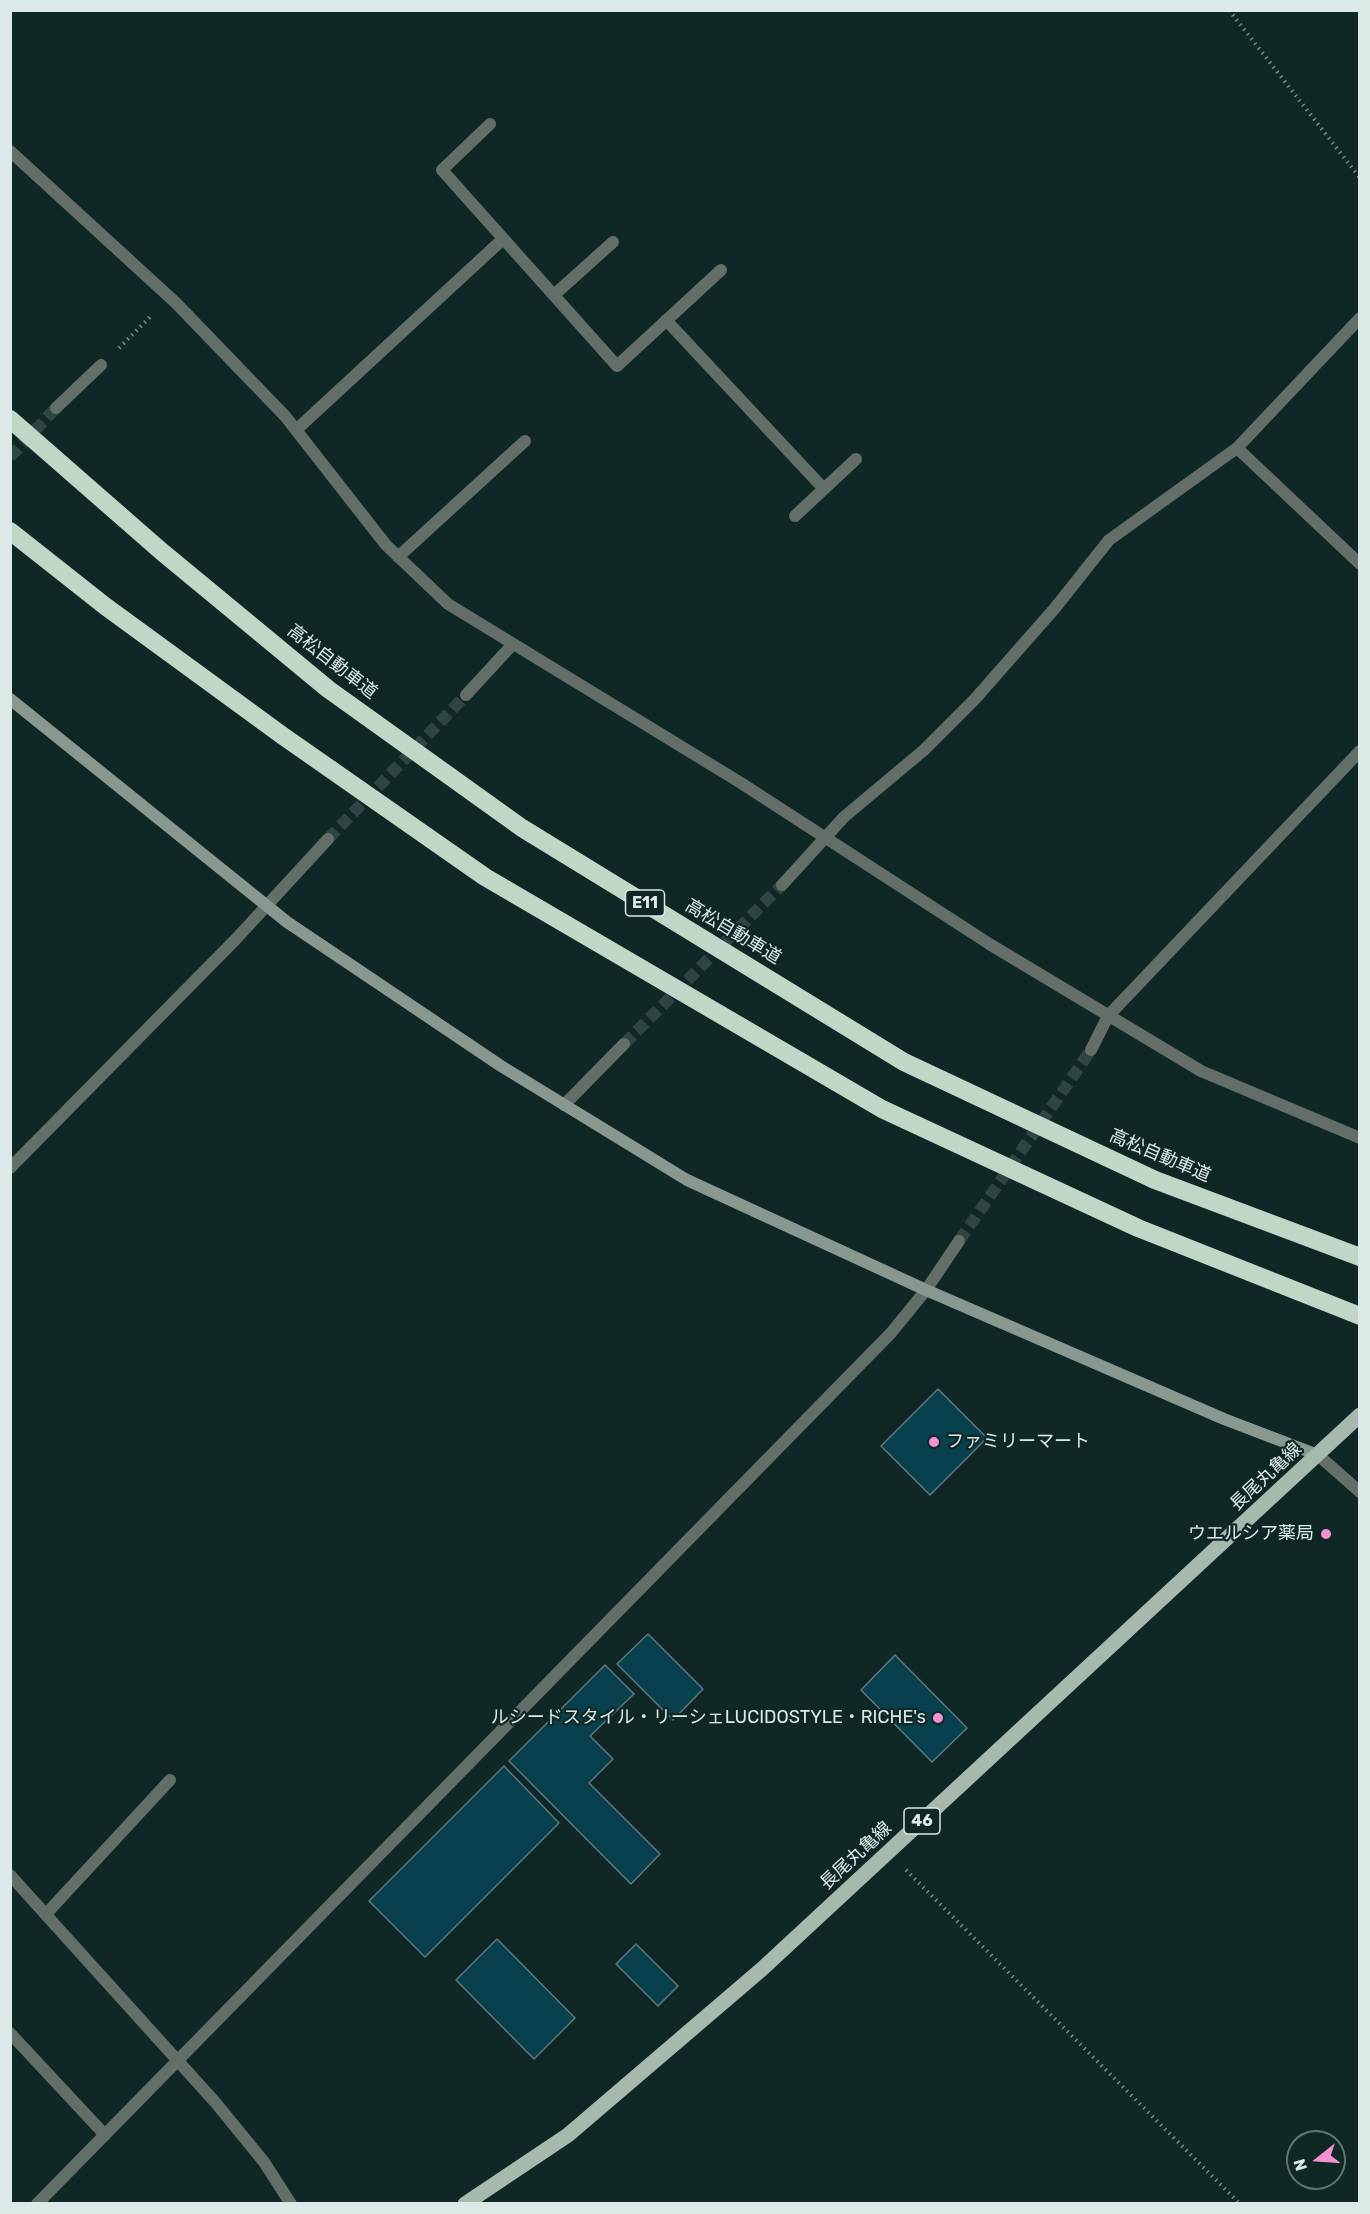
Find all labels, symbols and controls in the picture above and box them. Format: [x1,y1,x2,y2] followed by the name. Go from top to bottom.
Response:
[283,620,381,704] street label: 高松自動車道
[626,890,664,916] road number: E11
[681,895,785,969] street label: 高松自動車道
[1106,1125,1214,1187] street label: 高松自動車道
[946,1431,1090,1453] place label: ファミリーマート
[927,1435,941,1449] marker: ファミリーマート
[1226,1438,1306,1516] street label: 長尾丸亀線
[1188,1523,1314,1545] place label: ウエルシア薬局
[1319,1527,1333,1541] marker: ウエルシア薬局
[491,1707,926,1729] place label: ルシードスタイル・リーシェLUCIDOSTYLE・RICHE's
[931,1711,945,1725] marker: ルシードスタイル・リーシェLUCIDOSTYLE・RICHE's
[904,1808,940,1834] road number: 46
[816,1817,896,1895] street label: 長尾丸亀線
[1286,2130,1346,2190] north arrow
[1289,2157,1311,2173] text: N

